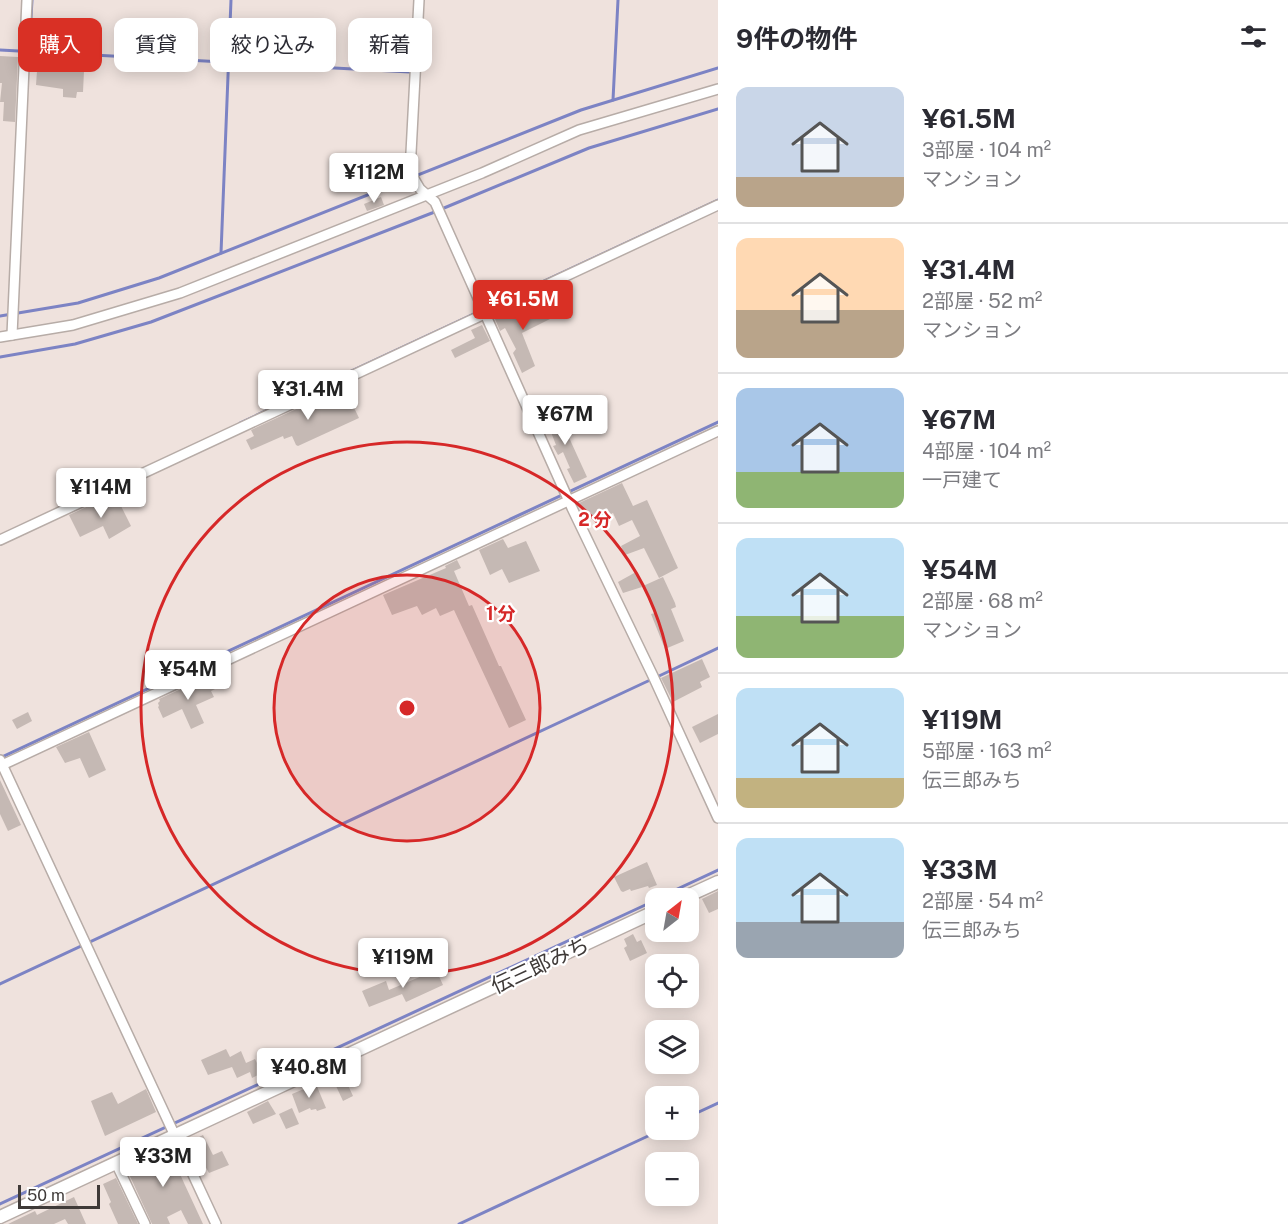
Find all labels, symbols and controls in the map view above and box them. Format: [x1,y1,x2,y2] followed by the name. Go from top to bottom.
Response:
[18,18,102,72] chip: 購入
[114,18,198,72] chip: 賃貸
[210,18,336,72] chip: 絞り込み
[348,18,432,72] chip: 新着
[1237,20,1270,53] icon: filters
[736,23,857,54] text: 9件の物件
[922,103,1016,134] text: ¥61.5M
[784,111,856,183] icon: home
[922,138,1051,162] text: 3部屋 · 104 m²
[332,153,416,204] pin: ¥112M
[343,160,405,184] text: ¥112M
[922,167,1022,191] text: マンション
[922,254,1015,285] text: ¥31.4M
[784,262,856,334] icon: home
[474,280,572,331] pin: ¥61.5M
[487,287,559,311] text: ¥61.5M
[922,289,1042,313] text: 2部屋 · 52 m²
[922,318,1022,342] text: マンション
[259,370,357,421] pin: ¥31.4M
[272,377,344,401] text: ¥31.4M
[529,395,601,446] pin: ¥67M
[537,402,593,426] text: ¥67M
[922,404,996,435] text: ¥67M
[784,412,856,484] icon: home
[922,439,1051,463] text: 4部屋 · 104 m²
[59,468,143,519] pin: ¥114M
[922,468,1002,492] text: 一戸建て
[70,475,132,499] text: ¥114M
[578,509,612,530] text: 2 分
[922,554,998,585] text: ¥54M
[784,562,856,634] icon: home
[922,589,1043,613] text: 2部屋 · 68 m²
[486,603,516,624] text: 1 分
[922,618,1022,642] text: マンション
[152,650,224,701] pin: ¥54M
[159,657,217,681] text: ¥54M
[397,698,417,718] centre of rings
[922,704,1002,735] text: ¥119M
[784,712,856,784] icon: home
[922,739,1052,763] text: 5部屋 · 163 m²
[922,768,1022,792] text: 伝三郎みち
[922,854,998,885] text: ¥33M
[784,862,856,934] icon: home
[645,888,699,942] north arrow
[645,888,699,1206] map controls
[922,889,1043,913] text: 2部屋 · 54 m²
[922,918,1022,942] text: 伝三郎みち
[487,931,593,999] street label: 伝三郎みち
[361,938,445,989] pin: ¥119M
[372,945,434,969] text: ¥119M
[645,954,699,1008] button: locate
[645,1020,699,1074] button: layers
[260,1048,358,1099] pin: ¥40.8M
[271,1055,347,1079] text: ¥40.8M
[645,1086,699,1140] button: +
[127,1137,199,1188] pin: ¥33M
[134,1144,192,1168] text: ¥33M
[645,1152,699,1206] button: −
[18,1182,100,1210] scale bar
[27,1186,65,1205] text: 50 m

